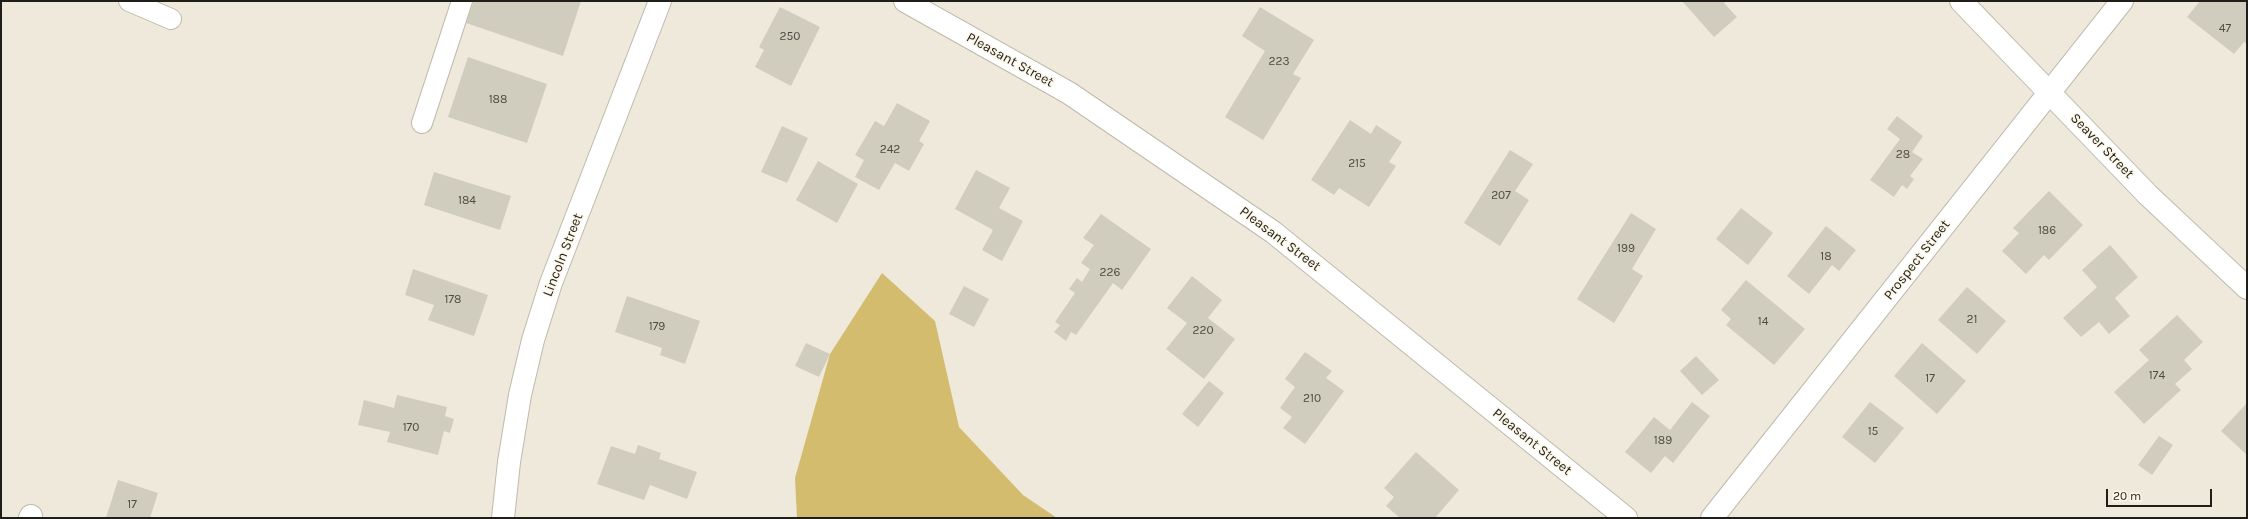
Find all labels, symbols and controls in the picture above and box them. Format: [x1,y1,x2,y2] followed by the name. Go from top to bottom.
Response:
[2219,22,2231,36] house number: 47
[963,29,1057,91] street label: Pleasant Street
[780,30,800,44] house number: 250
[1269,55,1289,69] house number: 223
[489,93,507,107] house number: 188
[2067,110,2137,182] street label: Seaver Street
[880,143,900,157] house number: 242
[1896,148,1910,162] house number: 28
[1348,157,1366,171] house number: 215
[1491,189,1511,203] house number: 207
[458,194,476,208] house number: 184
[1236,203,1324,275] street label: Pleasant Street
[539,211,587,299] street label: Lincoln Street
[1880,216,1954,304] street label: Prospect Street
[2038,224,2056,238] house number: 186
[1617,242,1635,256] house number: 199
[1820,250,1832,264] house number: 18
[1100,266,1120,280] house number: 226
[445,293,461,307] house number: 178
[1967,313,1977,327] house number: 21
[1758,315,1768,329] house number: 14
[649,320,665,334] house number: 179
[1192,324,1214,338] house number: 220
[2149,369,2165,383] house number: 174
[1925,372,1935,386] house number: 17
[1303,392,1321,406] house number: 210
[1489,405,1575,479] street label: Pleasant Street
[403,421,419,435] house number: 170
[1868,425,1878,439] house number: 15
[1654,434,1672,448] house number: 189
[2108,481,2214,507] scale bar
[2113,489,2141,503] text: 20 m
[127,498,137,512] house number: 17

